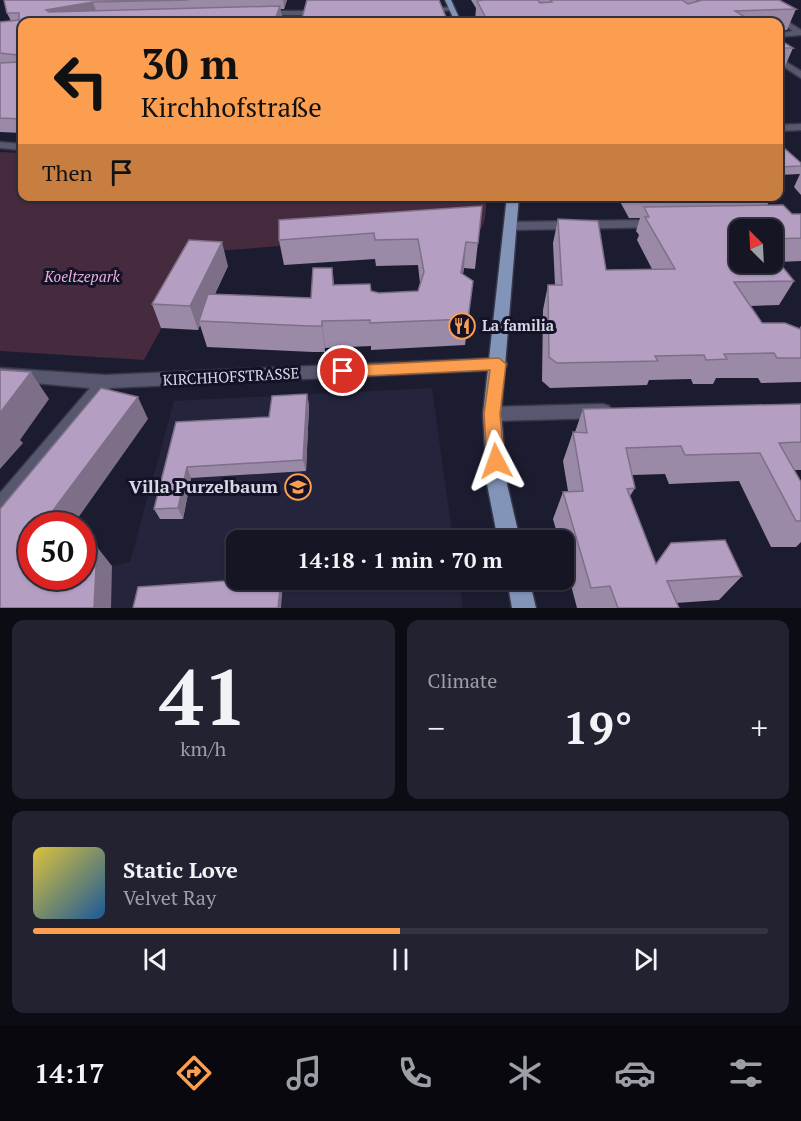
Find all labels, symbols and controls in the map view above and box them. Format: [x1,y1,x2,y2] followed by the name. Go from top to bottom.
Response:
[141,35,239,91] text: 30 m
[42,42,120,120] icon: left
[141,89,322,125] text: Kirchhofstraße
[105,156,138,189] icon: arrive
[42,158,93,187] text: Then
[729,219,783,273] north arrow
[729,219,783,273] map controls
[43,266,120,286] park label: Koeltzepark
[447,311,477,341] restaurant icon: La familia
[482,315,555,335] place label: La familia
[317,345,368,396] pin
[326,354,359,387] icon: arrive
[162,362,300,390] street label: KIRCHHOFSTRASSE
[464,429,528,493] position arrow
[283,472,313,502] school or university icon: Villa Purzelbaum
[129,474,278,498] place label: Villa Purzelbaum
[18,512,96,590] speed limit sign: 50
[297,545,503,574] text: 14:18 · 1 min · 70 m
[159,644,247,747] text: 41
[428,667,497,694] text: Climate
[563,697,632,757] text: 19°
[428,706,445,749] text: −
[750,706,768,749] text: +
[180,735,226,762] text: km/h
[123,855,238,884] text: Static Love
[123,884,216,911] text: Velvet Ray
[139,943,172,976] icon: previous
[384,943,417,976] icon: pause
[629,943,662,976] icon: next
[173,1052,215,1094] icon: directions
[283,1052,325,1094] icon: music
[394,1052,436,1094] icon: phone
[504,1052,546,1094] icon: climate
[614,1052,656,1094] icon: car
[725,1052,767,1094] icon: filters
[34,1055,104,1091] text: 14:17

